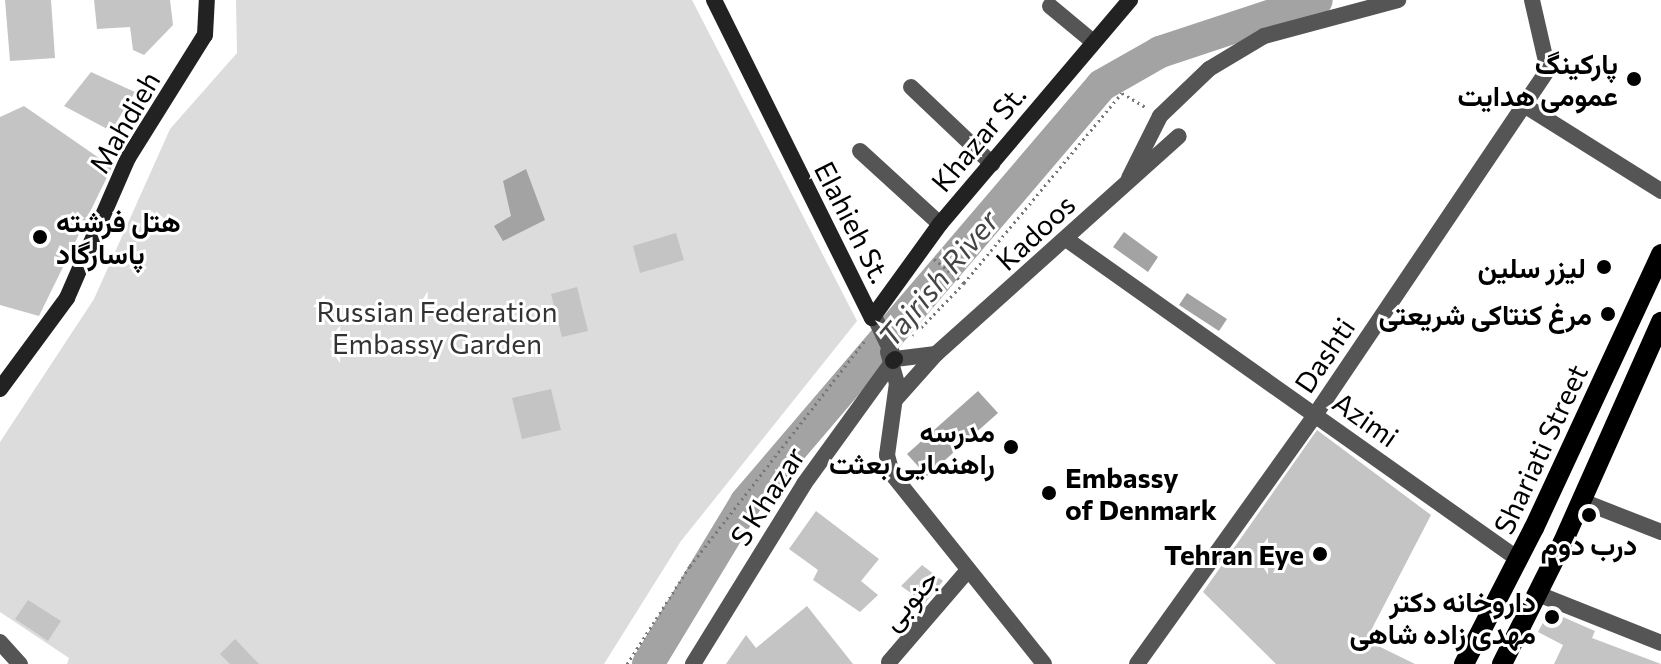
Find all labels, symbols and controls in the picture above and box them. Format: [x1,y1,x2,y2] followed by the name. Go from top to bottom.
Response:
[1457,46,1618,112] place label: پارکینگ عمومی هدایت
[82,65,166,179] street label: Mahdieh
[1625,70,1643,88] marker: پارکینگ عمومی هدایت
[924,78,1032,198] street label: Khazar St.
[808,156,898,288] street label: Elahieh St.
[989,187,1081,277] street label: Kadoos
[871,202,1005,354] water label: Tajrish River
[56,204,181,270] place label: هتل فرشته پاسارگاد
[31,228,49,246] marker: هتل فرشته پاسارگاد
[1477,250,1586,284] place label: لیزر سلین
[1593,256,1615,278] marker: لیزر سلین
[316,294,558,360] park label: Russian Federation Embassy Garden
[1378,297,1592,331] place label: مرغ کنتاکی شریعتی
[1599,305,1617,323] marker: مرغ کنتاکی شریعتی
[1287,311,1361,399] street label: Dashti
[1486,359,1594,539] street label: Shariati Street
[1327,385,1405,453] street label: Azimi
[829,414,995,480] place label: مدرسه راهنمایی بعثت
[1002,438,1020,456] marker: مدرسه راهنمایی بعثت
[723,440,811,552] street label: S Khazar
[1065,460,1217,526] place label: Embassy of Denmark
[1040,484,1058,502] marker: Embassy of Denmark
[1580,506,1598,524] marker: درب دوم
[1541,527,1637,561] place label: درب دوم
[1164,537,1304,571] place label: Tehran Eye
[1311,545,1329,563] marker: Tehran Eye
[873,562,945,636] street label: جنوبی
[1349,584,1536,650] place label: داروخانه دکتر مهدی زاده شاهی
[1543,608,1561,626] marker: داروخانه دکتر مهدی زاده شاهی

